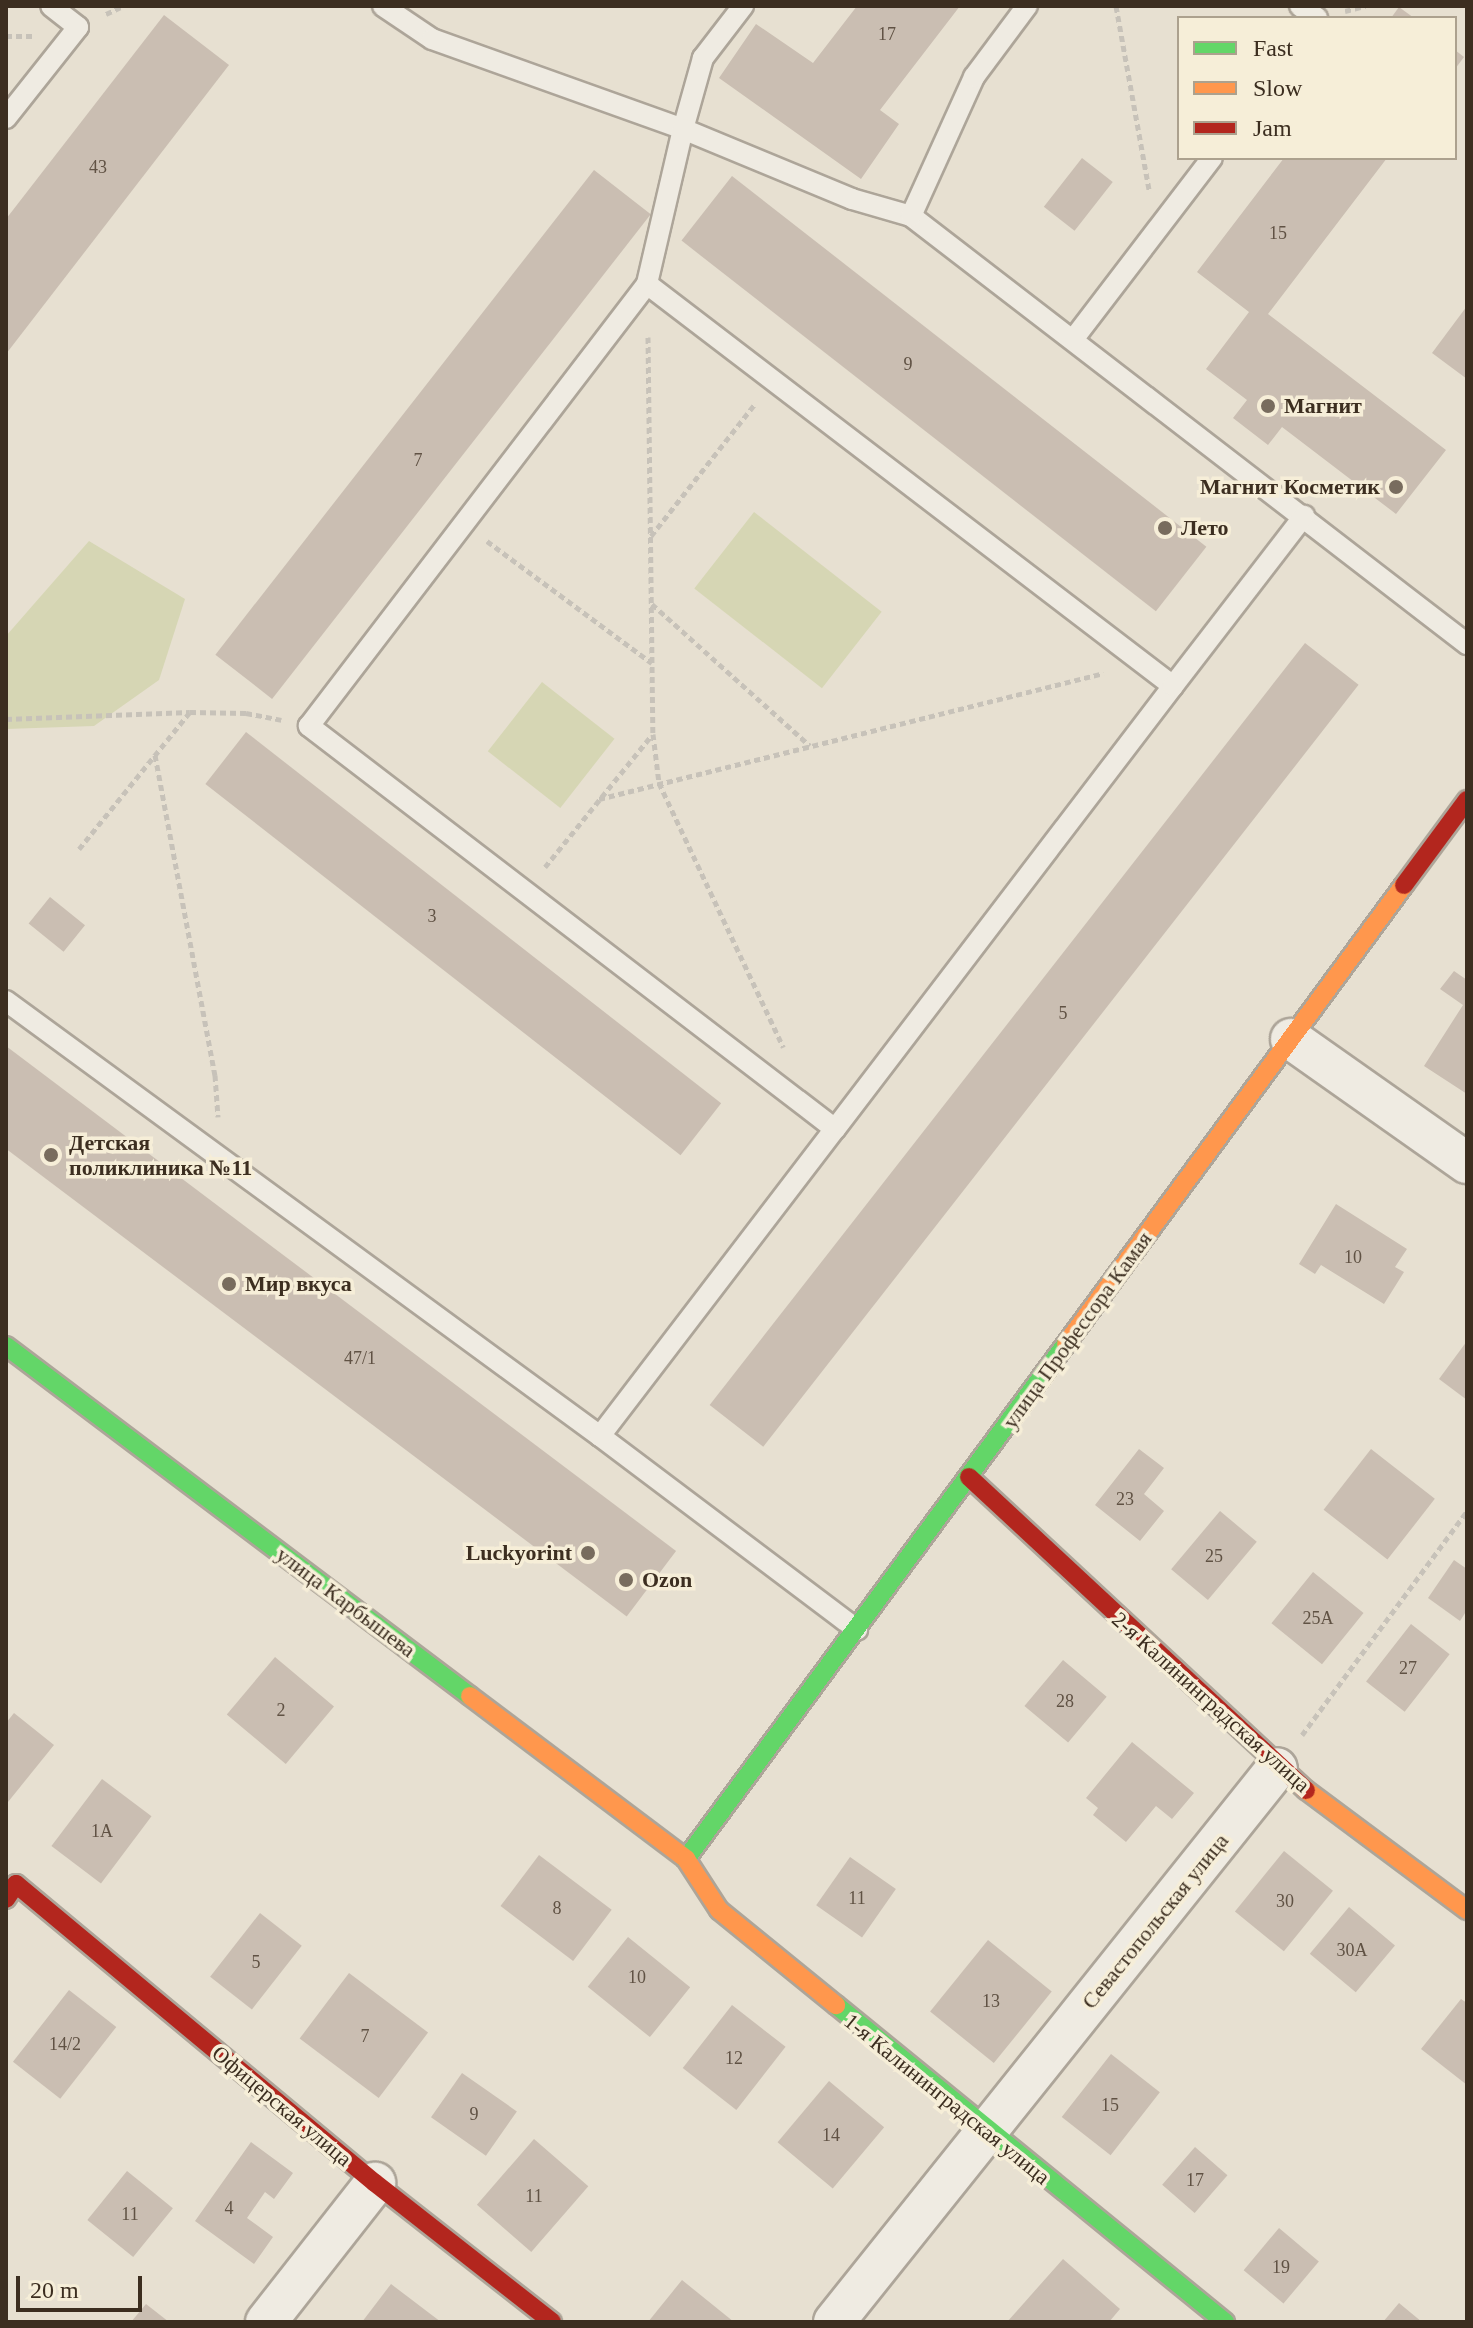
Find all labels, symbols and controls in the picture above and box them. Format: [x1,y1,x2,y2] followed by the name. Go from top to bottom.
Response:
[1177,16,1457,160] legend
[878,23,896,45] house number: 17
[1253,35,1293,61] text: Fast
[1253,75,1302,101] text: Slow
[1253,115,1292,141] text: Jam
[89,156,107,178] house number: 43
[1269,222,1287,244] house number: 15
[904,353,912,375] house number: 9
[1284,393,1362,419] place label: Магнит
[1259,397,1277,415] marker: Магнит
[414,449,422,471] house number: 7
[1200,474,1380,500] place label: Магнит Косметик
[1387,478,1405,496] marker: Магнит Косметик
[1181,515,1229,541] place label: Лето
[1156,519,1174,537] marker: Лето
[428,905,436,927] house number: 3
[1058,1002,1068,1024] house number: 5
[69,1129,252,1180] place label: Детская поликлиника №11
[40,1144,62,1166] marker: Детская поликлиника №11
[997,1226,1157,1434] street label: улица Профессора Камая
[1344,1246,1362,1268] house number: 10
[245,1271,352,1297] place label: Мир вкуса
[220,1275,238,1293] marker: Мир вкуса
[344,1347,376,1369] house number: 47/1
[1116,1488,1134,1510] house number: 23
[466,1540,572,1566] place label: Luckyorint
[271,1541,421,1663] street label: улица Карбышева
[579,1544,597,1562] marker: Luckyorint
[1205,1545,1223,1567] house number: 25
[642,1567,692,1593] place label: Ozon
[617,1571,635,1589] marker: Ozon
[1107,1606,1315,1798] street label: 2-я Калининградская улица
[1303,1607,1333,1629] house number: 25А
[1399,1657,1417,1679] house number: 27
[1056,1690,1074,1712] house number: 28
[276,1699,286,1721] house number: 2
[91,1820,113,1842] house number: 1А
[1076,1828,1234,2014] street label: Севастопольская улица
[848,1887,866,1909] house number: 11
[1276,1890,1294,1912] house number: 30
[552,1897,562,1919] house number: 8
[1337,1939,1367,1961] house number: 30А
[252,1951,260,1973] house number: 5
[628,1966,646,1988] house number: 10
[982,1990,1000,2012] house number: 13
[839,2008,1055,2190] street label: 1-я Калининградская улица
[360,2025,370,2047] house number: 7
[49,2033,81,2055] house number: 14/2
[207,2040,357,2172] street label: Офицерская улица
[725,2047,743,2069] house number: 12
[1101,2094,1119,2116] house number: 15
[470,2103,478,2125] house number: 9
[822,2124,840,2146] house number: 14
[1186,2169,1204,2191] house number: 17
[525,2185,543,2207] house number: 11
[224,2197,234,2219] house number: 4
[121,2203,139,2225] house number: 11
[1272,2256,1290,2278] house number: 19
[20,2260,146,2310] scale bar
[30,2277,79,2303] text: 20 m

